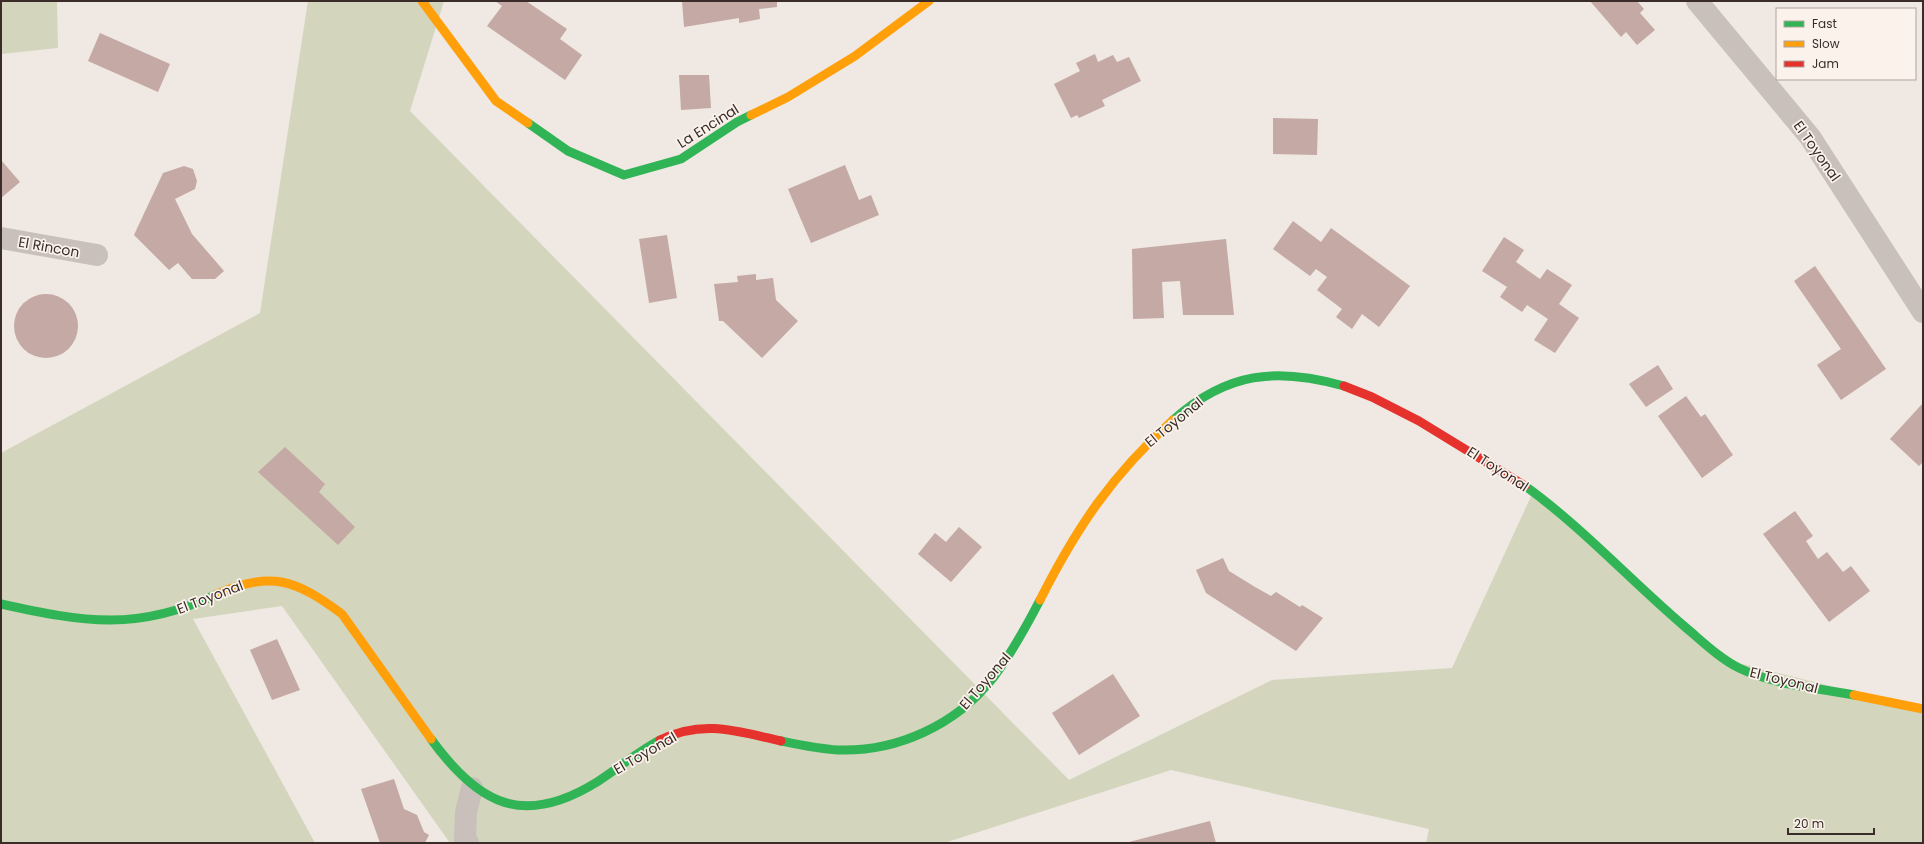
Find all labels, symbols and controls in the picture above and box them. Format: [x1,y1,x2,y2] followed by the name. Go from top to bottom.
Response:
[1776,8,1916,80] legend
[1812,15,1837,32] text: Fast
[1812,35,1840,52] text: Slow
[1812,55,1839,72] text: Jam
[673,99,743,153] street label: La Encinal
[1789,117,1845,185] street label: El Toyonal
[17,232,81,262] street label: El Rincon
[1141,392,1207,452] street label: El Toyonal
[1463,442,1533,496] street label: El Toyonal
[174,575,246,619] street label: El Toyonal
[955,648,1015,714] street label: El Toyonal
[1748,662,1820,698] street label: El Toyonal
[610,727,680,779] street label: El Toyonal
[1788,810,1874,836] scale bar
[1794,815,1824,832] text: 20 m

